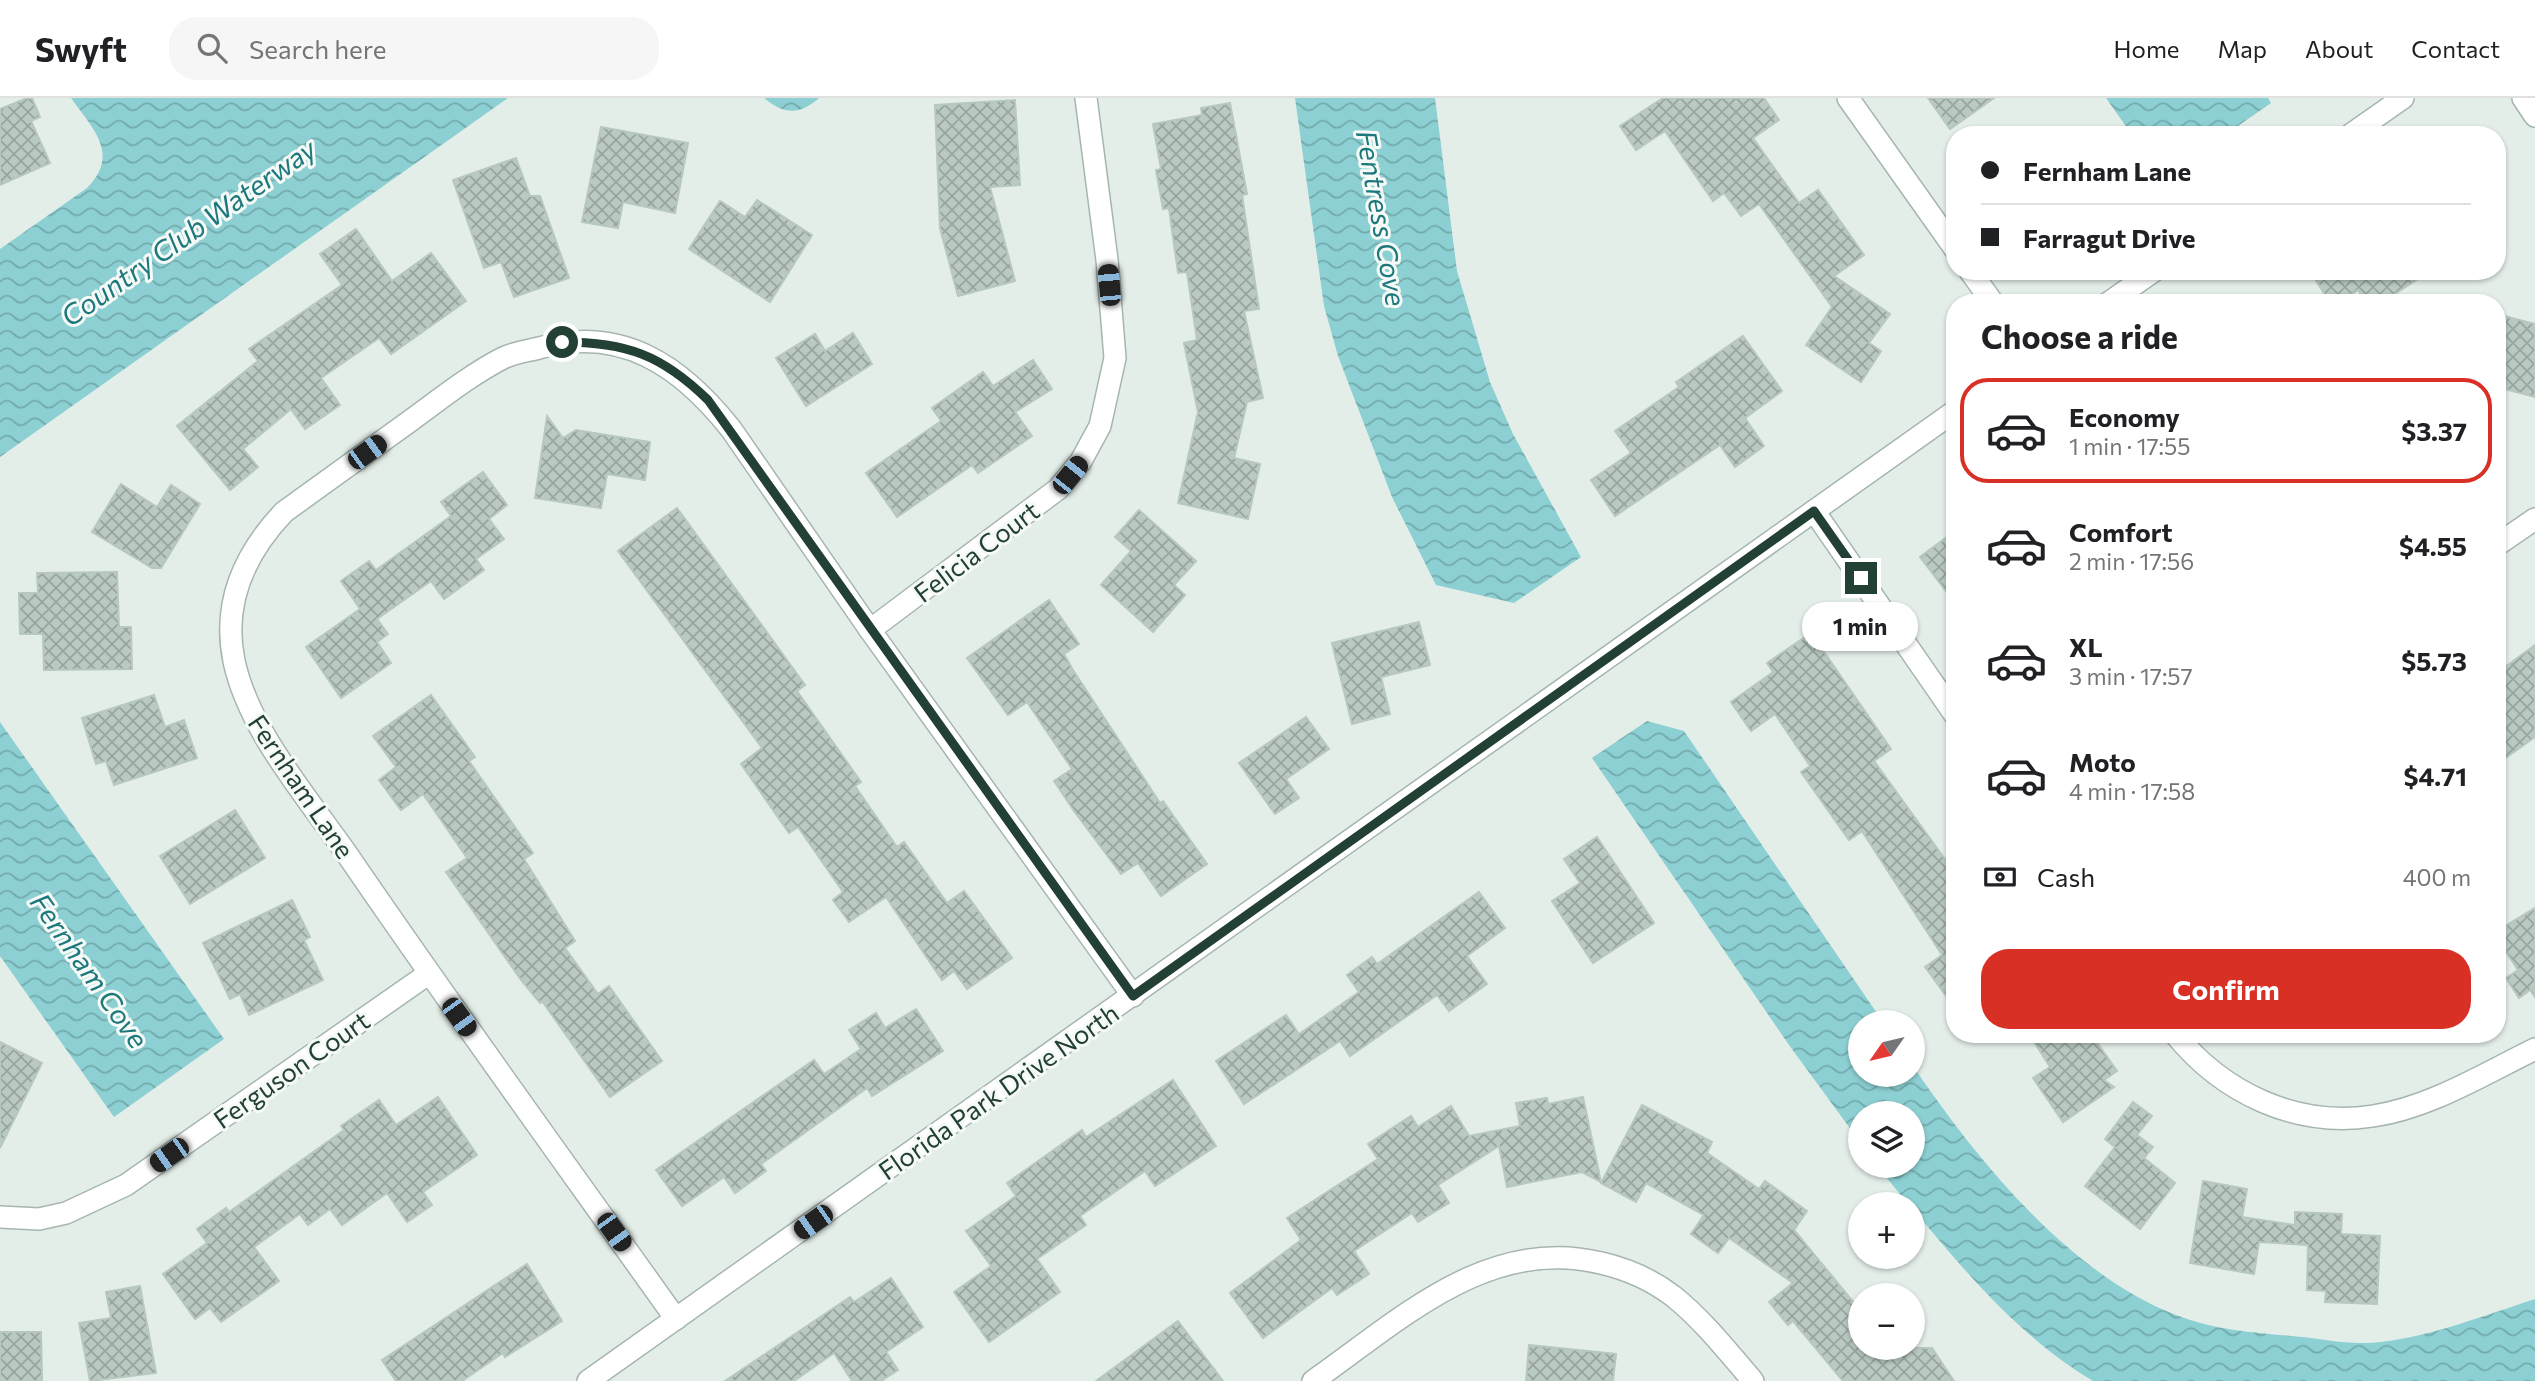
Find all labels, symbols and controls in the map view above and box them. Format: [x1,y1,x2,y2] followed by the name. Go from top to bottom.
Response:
[169,17,659,80] search box
[35,28,127,69] text: Swyft
[193,29,231,67] icon: search
[249,33,386,64] text: Search here
[2114,34,2180,63] text: Home
[2218,34,2267,63] text: Map
[2305,34,2373,63] text: About
[2411,34,2500,63] text: Contact
[1350,127,1414,309] water label: Fentress Cove
[54,130,323,333] water label: Country Club Waterway
[2023,155,2191,186] text: Fernham Lane
[2023,222,2195,253] text: Farragut Drive
[1097,263,1122,307] car
[1981,316,2178,356] text: Choose a ride
[546,326,578,358] route start
[1985,399,2048,462] icon: car
[2069,401,2180,432] text: Economy
[2401,415,2467,446] text: $3.37
[344,431,391,473] car
[2069,432,2190,460] text: 1 min · 17:55
[1049,452,1092,498] car
[907,494,1045,608] street label: Felicia Court
[1985,514,2048,577] icon: car
[2069,516,2172,547] text: Comfort
[2399,530,2467,561] text: $4.55
[2069,547,2194,575] text: 2 min · 17:56
[1845,562,1877,594] route end
[1803,602,1919,652] callout: 1 min
[1833,612,1887,640] text: 1 min
[1985,629,2048,692] icon: car
[2069,631,2103,662] text: XL
[2401,645,2467,676] text: $5.73
[2069,662,2193,690] text: 3 min · 17:57
[243,708,361,864] street label: Fernham Lane
[1985,744,2048,807] icon: car
[2069,746,2136,777] text: Moto
[2404,760,2467,791] text: $4.71
[2069,777,2195,805] text: 4 min · 17:58
[1981,858,2019,896] icon: cash
[2037,861,2095,892] text: Cash
[2403,863,2471,891] text: 400 m
[24,886,156,1054] water label: Fernham Cove
[1981,949,2471,1029] button: Confirm
[439,994,480,1040] car
[872,996,1124,1186] street label: Florida Park Drive North
[207,1004,375,1134] street label: Ferguson Court
[1848,1010,1925,1087] north arrow
[1848,1010,1925,1360] map controls
[1848,1101,1925,1178] button: layers
[146,1134,193,1176] car
[1848,1192,1925,1269] button: +
[790,1201,837,1243] car
[594,1209,635,1255] car
[1848,1283,1925,1360] button: −

